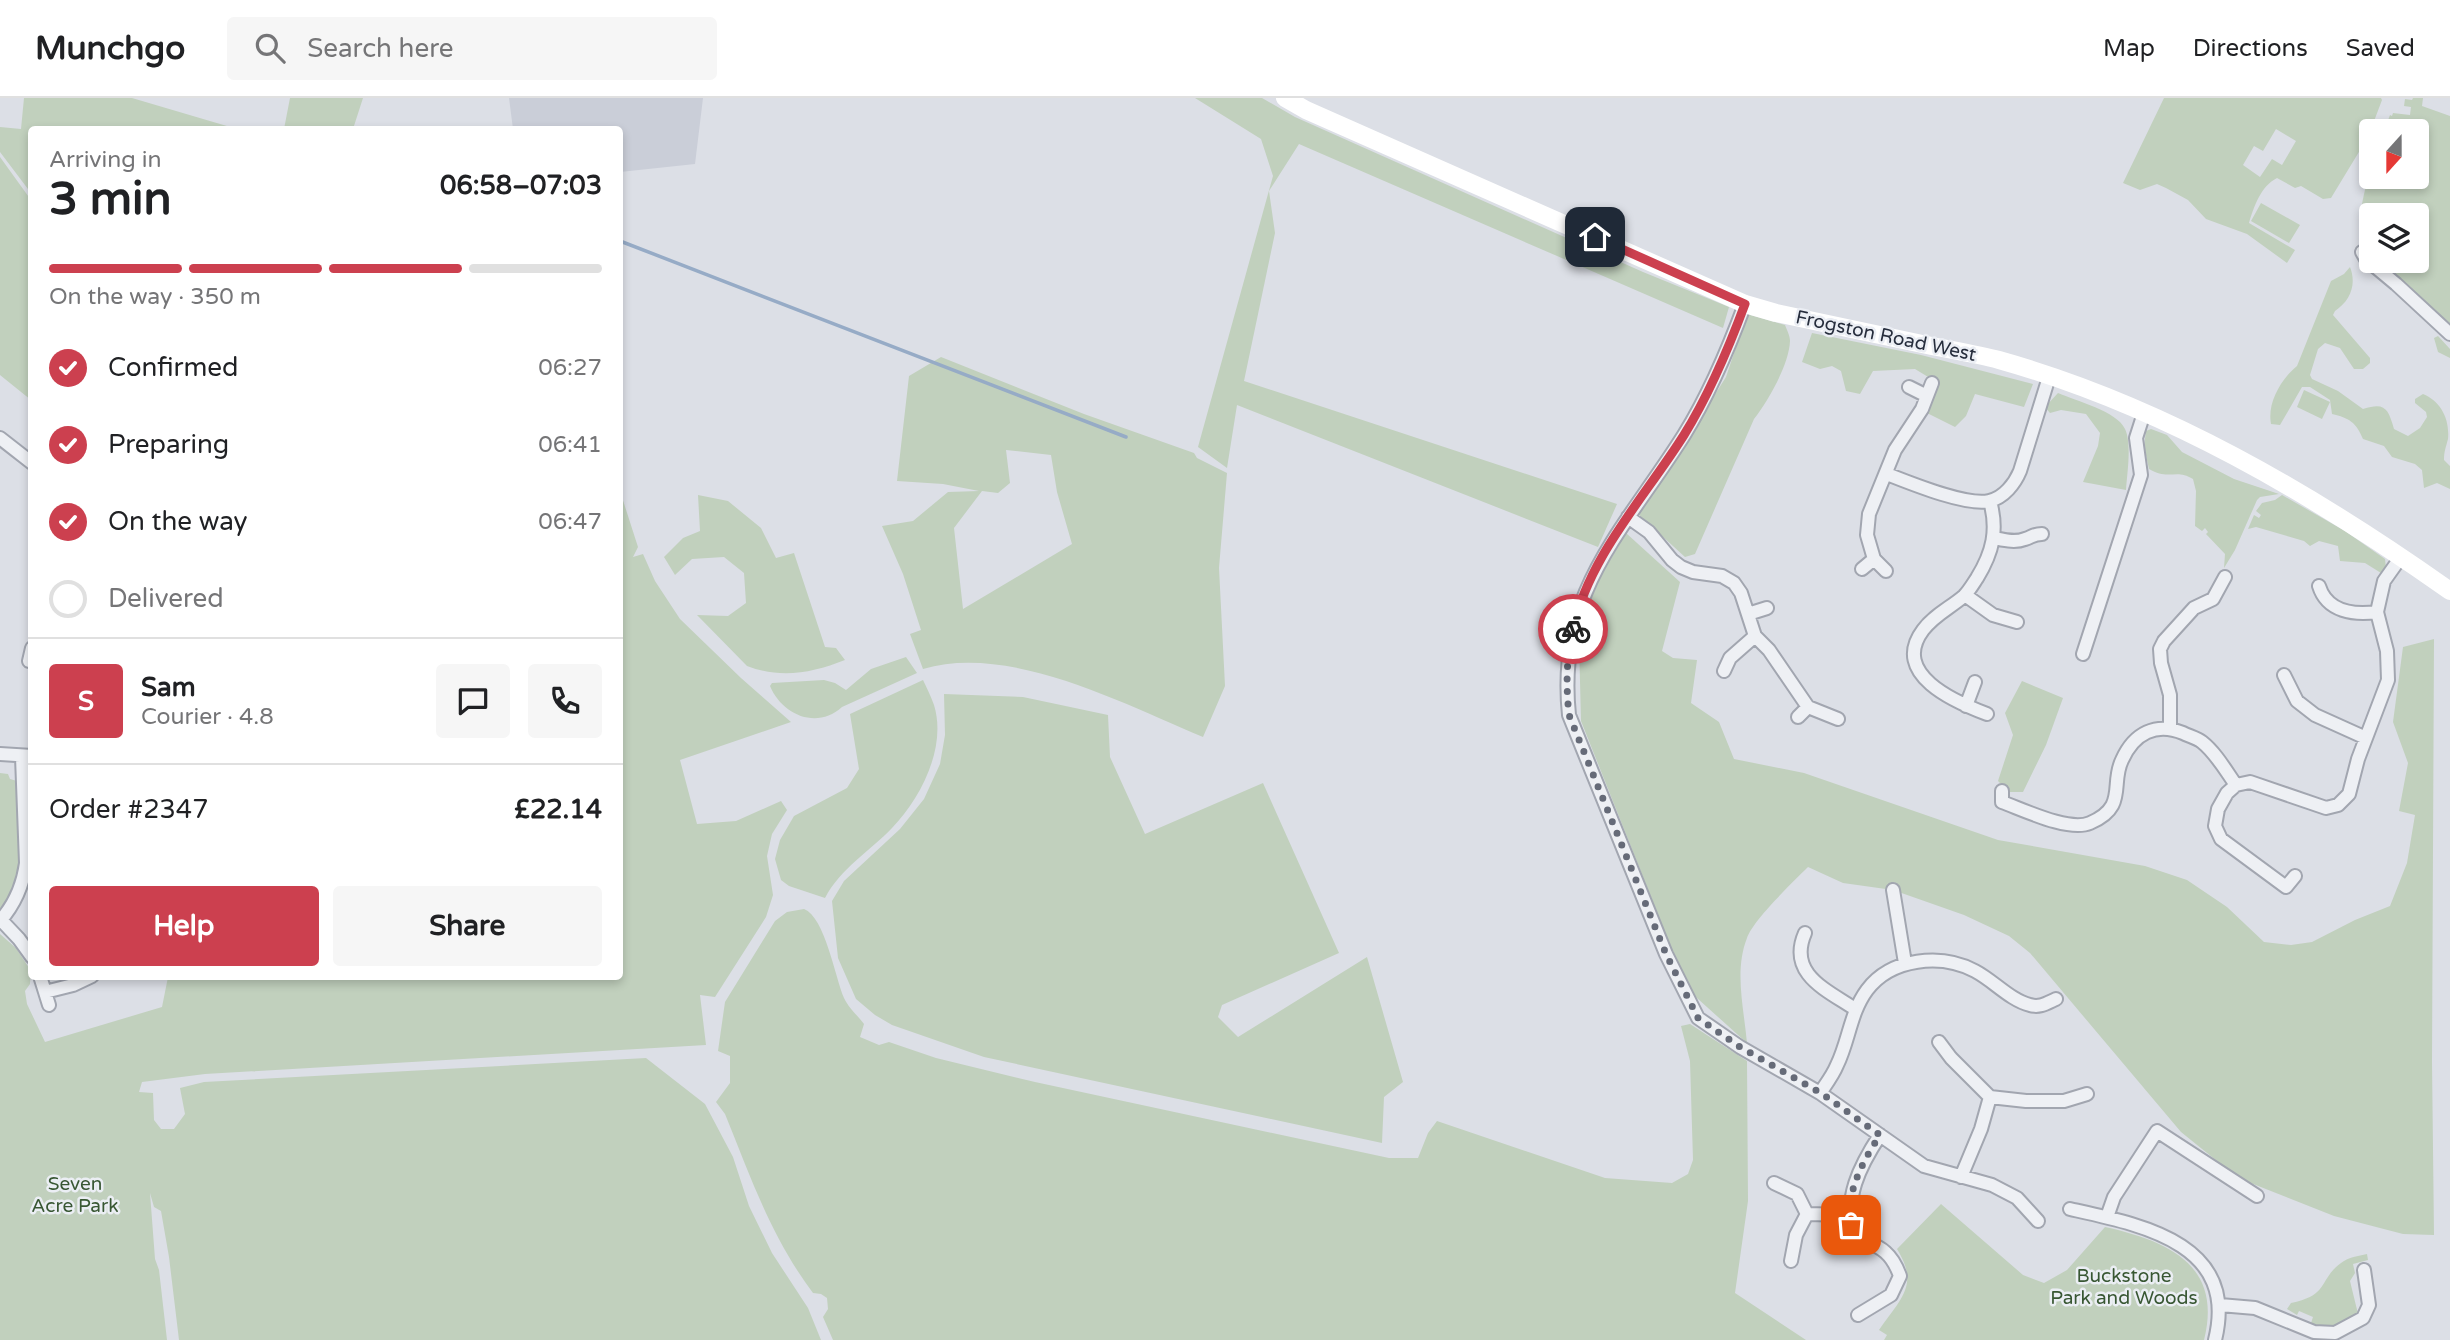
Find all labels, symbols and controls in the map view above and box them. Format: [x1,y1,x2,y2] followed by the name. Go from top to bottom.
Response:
[227,17,717,80] search box
[35,29,185,68] text: Munchgo
[251,29,289,67] icon: search
[307,33,453,64] text: Search here
[2103,34,2155,63] text: Map
[2193,34,2308,63] text: Directions
[2346,34,2415,63] text: Saved
[2359,119,2429,189] north arrow
[2359,119,2429,273] map controls
[49,146,162,174] text: Arriving in
[440,170,602,201] text: 06:58–07:03
[49,172,172,227] text: 3 min
[2359,203,2429,273] button: layers
[1565,207,1625,267] pin
[1576,218,1614,256] icon: home
[49,283,261,311] text: On the way · 350 m
[1794,306,1978,366] street label: Frogston Road West
[49,349,87,387] icon: check
[108,352,238,383] text: Confirmed
[538,354,602,382] text: 06:27
[49,426,87,464] icon: check
[108,429,229,460] text: Preparing
[538,431,602,459] text: 06:41
[49,503,87,541] icon: check
[108,506,248,537] text: On the way
[538,508,602,536] text: 06:47
[108,583,224,614] text: Delivered
[1538,594,1608,664] courier
[1554,610,1592,648] icon: bike
[436,664,510,738] button: chat
[528,664,602,738] button: phone
[141,672,196,703] text: Sam
[78,686,94,717] text: S
[141,703,274,731] text: Courier · 4.8
[49,794,209,825] text: Order #2347
[514,794,602,825] text: £22.14
[49,886,319,966] button: Help
[333,886,602,966] button: Share
[31,1173,119,1217] park label: Seven Acre Park
[1821,1195,1881,1255] pin
[1832,1206,1870,1244] icon: bag
[2050,1265,2198,1309] park label: Buckstone Park and Woods

